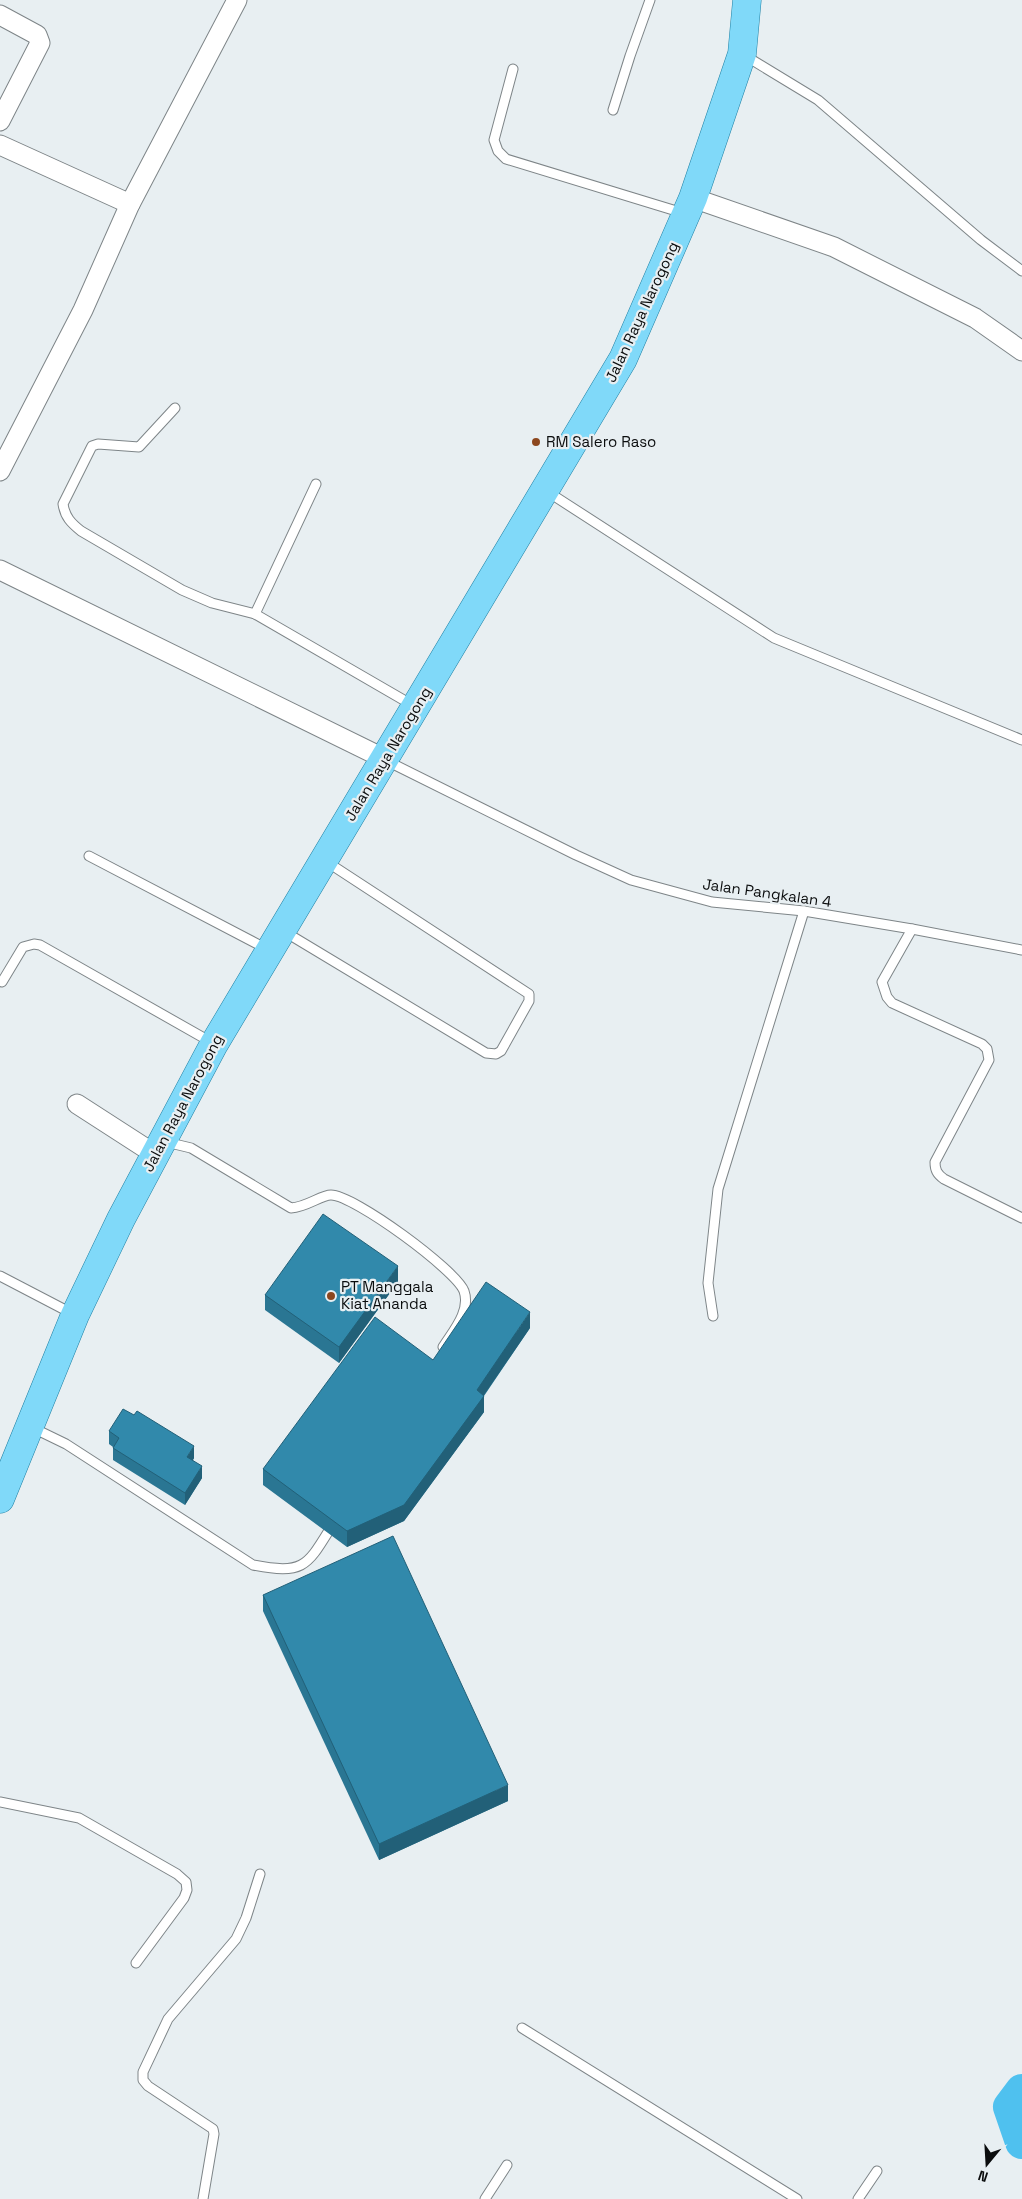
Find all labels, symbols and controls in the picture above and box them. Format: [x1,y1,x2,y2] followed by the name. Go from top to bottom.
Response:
[601,238,682,385] street label: Jalan Raya Narogong
[546,432,656,451] place label: RM Salero Raso
[530,436,542,448] marker: RM Salero Raso
[340,683,435,824] street label: Jalan Raya Narogong
[701,874,833,911] street label: Jalan Pangkalan 4
[138,1031,227,1175] street label: Jalan Raya Narogong
[341,1277,434,1313] place label: PT Manggala Kiat Ananda
[325,1290,337,1302] marker: PT Manggala Kiat Ananda
[962,2139,1012,2189] north arrow
[976,2166,990,2186] text: N

